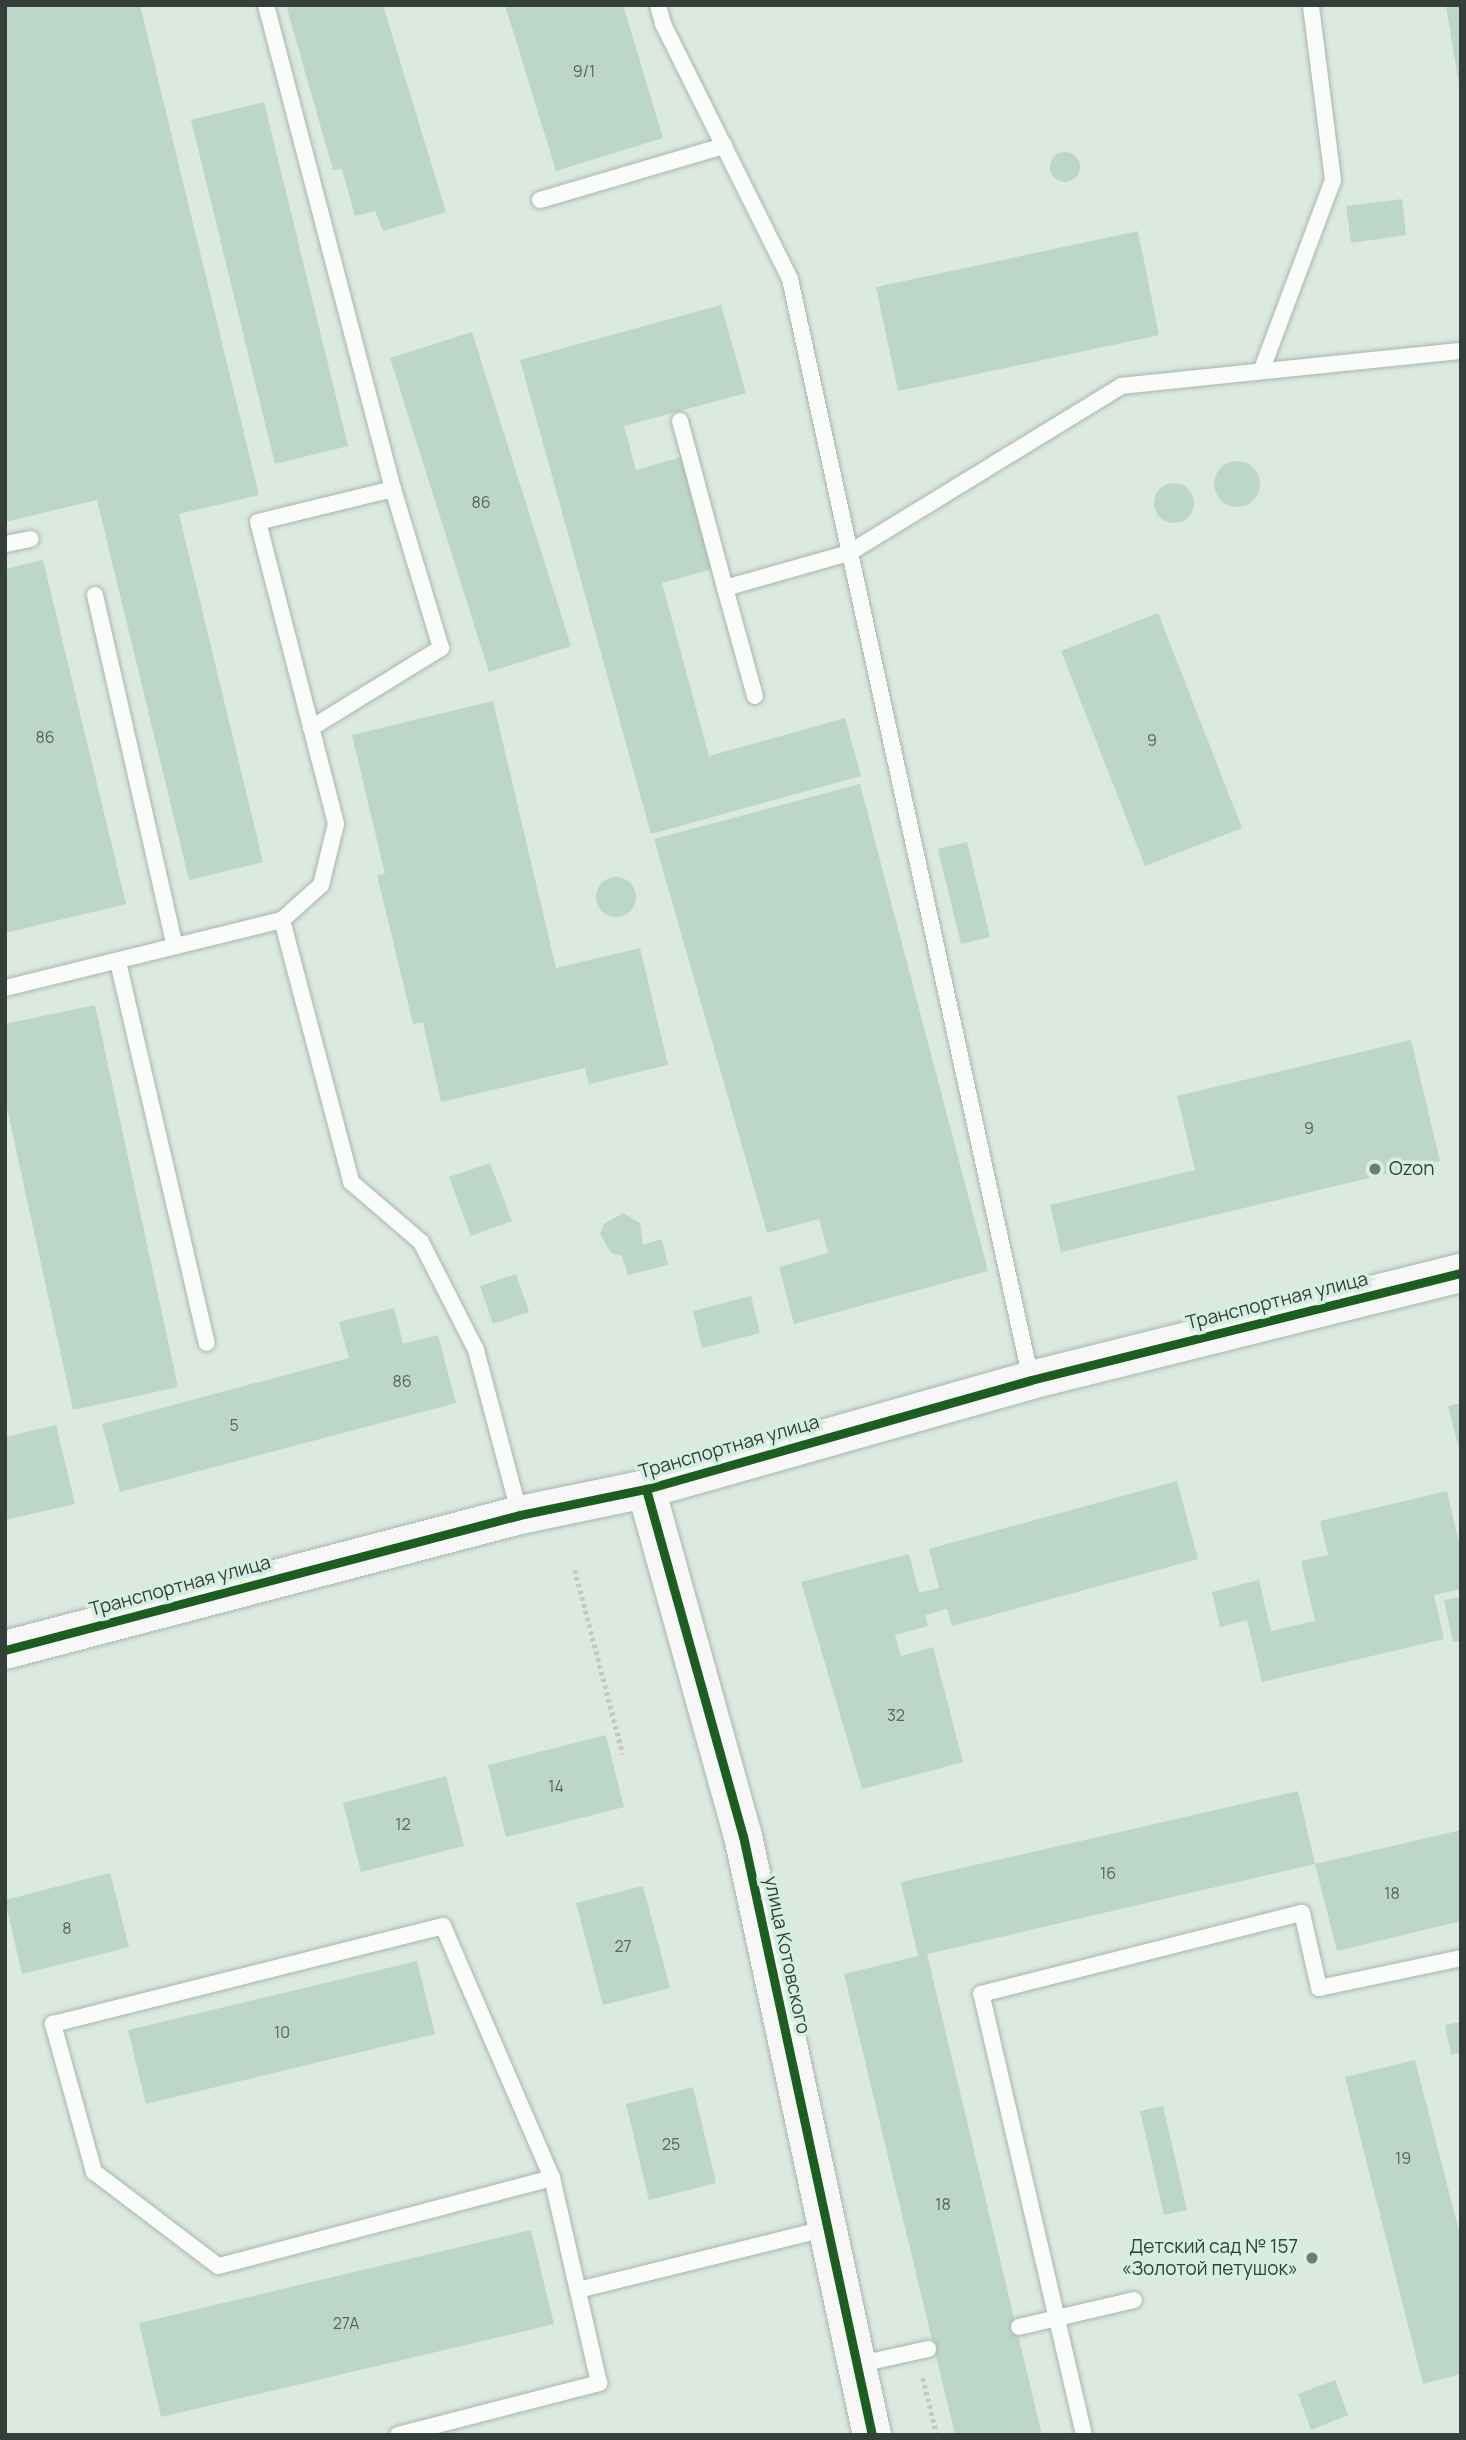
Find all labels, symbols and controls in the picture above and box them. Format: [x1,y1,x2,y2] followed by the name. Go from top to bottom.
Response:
[573,61,595,81] house number: 9/1
[471,492,491,512] house number: 86
[35,727,55,747] house number: 86
[1147,730,1157,750] house number: 9
[1304,1118,1314,1138] house number: 9
[1389,1158,1435,1180] place label: Ozon
[1367,1161,1383,1177] marker: Ozon
[1184,1267,1370,1335] street label: Транспортная улица
[392,1371,412,1391] house number: 86
[636,1410,822,1484] street label: Транспортная улица
[229,1415,239,1435] house number: 5
[87,1551,273,1621] street label: Транспортная улица
[887,1705,905,1725] house number: 32
[548,1776,564,1796] house number: 14
[395,1814,411,1834] house number: 12
[1100,1863,1116,1883] house number: 16
[759,1874,815,2036] street label: улица Котовского
[1384,1883,1400,1903] house number: 18
[62,1918,72,1938] house number: 8
[614,1936,632,1956] house number: 27
[274,2022,290,2042] house number: 10
[662,2134,680,2154] house number: 25
[1395,2148,1411,2168] house number: 19
[935,2194,951,2214] house number: 18
[1121,2236,1298,2280] place label: Детский сад № 157 «Золотой петушок»
[1304,2250,1320,2266] marker: Детский сад № 157 «Золотой петушок»
[333,2313,359,2333] house number: 27А

